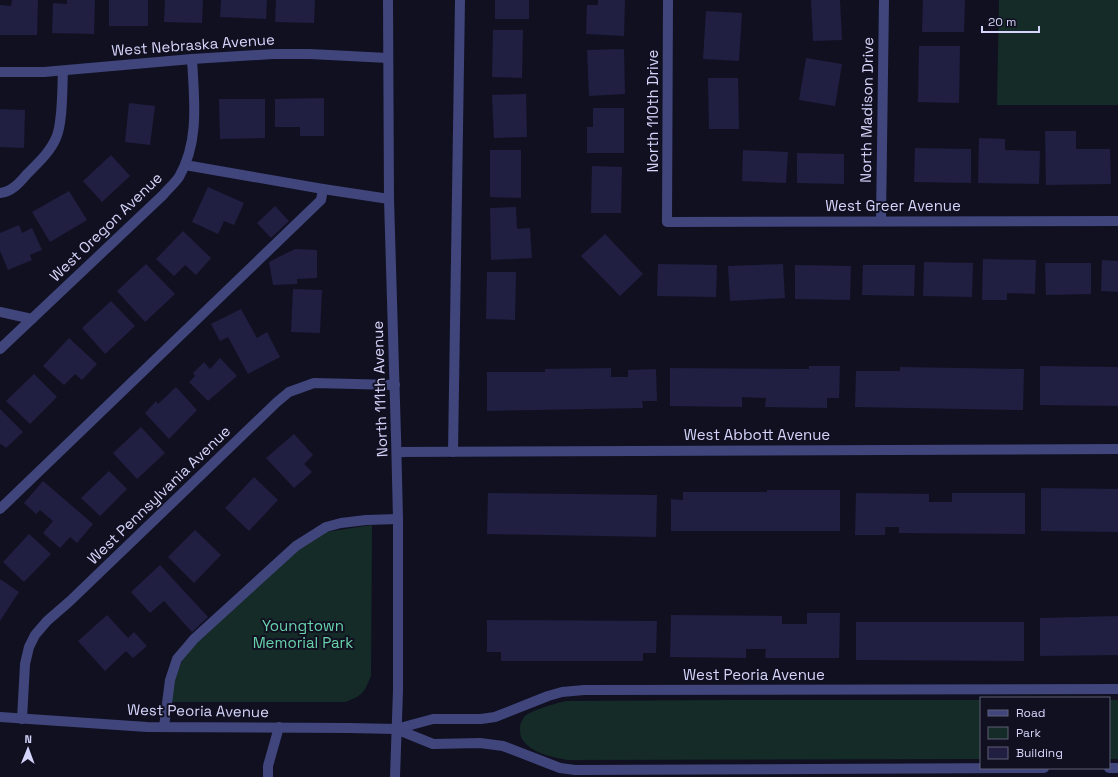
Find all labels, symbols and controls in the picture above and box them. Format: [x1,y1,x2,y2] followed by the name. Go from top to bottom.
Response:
[982,8,1039,34] scale bar
[988,14,1016,30] text: 20 m
[111,29,275,60] street label: West Nebraska Avenue
[856,37,877,183] street label: North Madison Drive
[643,49,662,172] street label: North 110th Drive
[45,168,166,285] street label: West Oregon Avenue
[825,196,961,215] street label: West Greer Avenue
[368,320,391,457] street label: North 111th Avenue
[83,421,234,568] street label: West Pennsylvania Avenue
[684,425,830,444] street label: West Abbott Avenue
[253,616,353,652] park label: Youngtown Memorial Park
[683,665,825,684] street label: West Peoria Avenue
[980,697,1110,769] legend
[127,700,269,721] street label: West Peoria Avenue
[1016,705,1045,721] text: Road
[1016,725,1041,741] text: Park
[8,729,48,769] north arrow
[24,732,32,746] text: N
[1016,745,1063,761] text: Building

